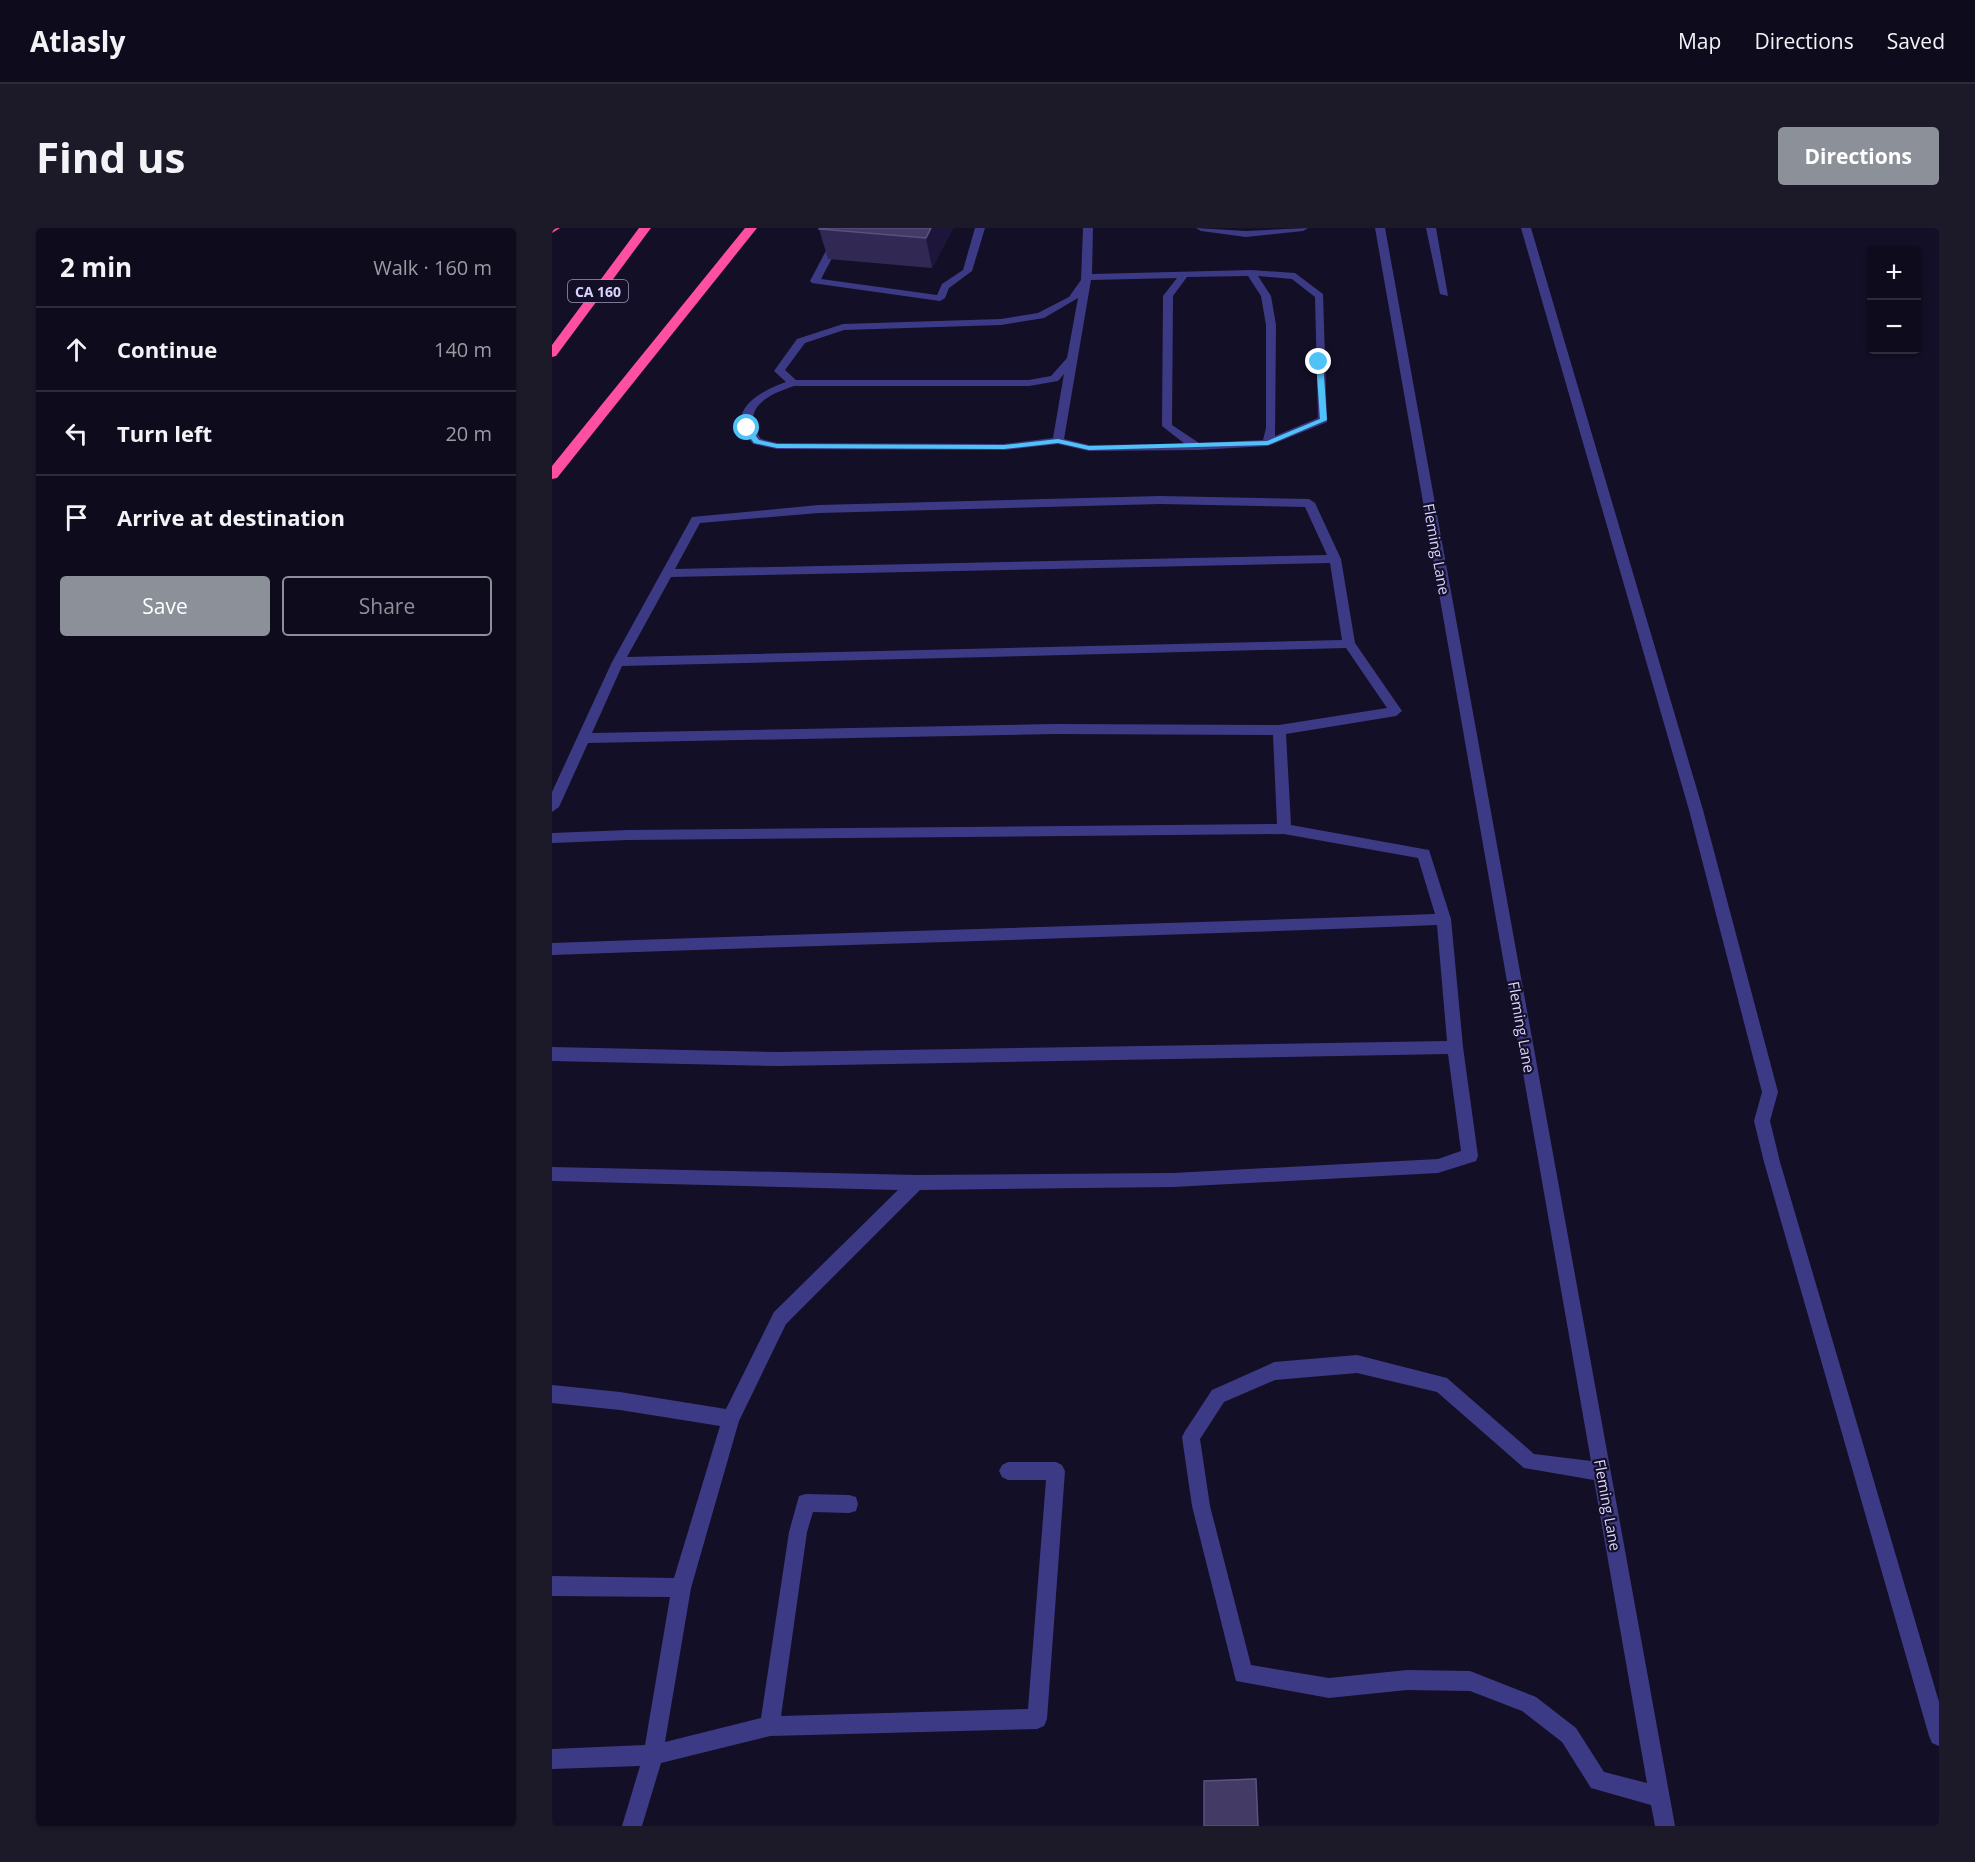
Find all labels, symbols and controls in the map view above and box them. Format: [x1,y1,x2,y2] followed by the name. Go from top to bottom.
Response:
[30,22,125,60] text: Atlasly
[1678,27,1721,55] text: Map
[1754,27,1854,55] text: Directions
[1887,27,1945,55] text: Saved
[1778,127,1939,185] button: Directions
[36,128,185,185] text: Find us
[1867,246,1921,354] map controls
[1867,246,1921,300] button: +
[60,249,132,285] text: 2 min
[373,254,492,281] text: Walk · 160 m
[568,280,628,302] road number: CA 160
[1867,300,1921,354] button: −
[60,333,93,366] icon: ahead
[117,334,217,364] text: Continue
[434,336,492,363] text: 140 m
[1305,348,1331,374] route end
[733,414,759,440] route start
[60,417,93,450] icon: left
[117,418,212,448] text: Turn left
[445,420,492,447] text: 20 m
[60,501,93,534] icon: arrive
[117,502,345,532] text: Arrive at destination
[1419,502,1455,596] street label: Fleming Lane
[60,576,270,636] button: Save
[282,576,492,636] button: Share
[1504,980,1540,1074] street label: Fleming Lane
[1590,1458,1626,1552] street label: Fleming Lane

